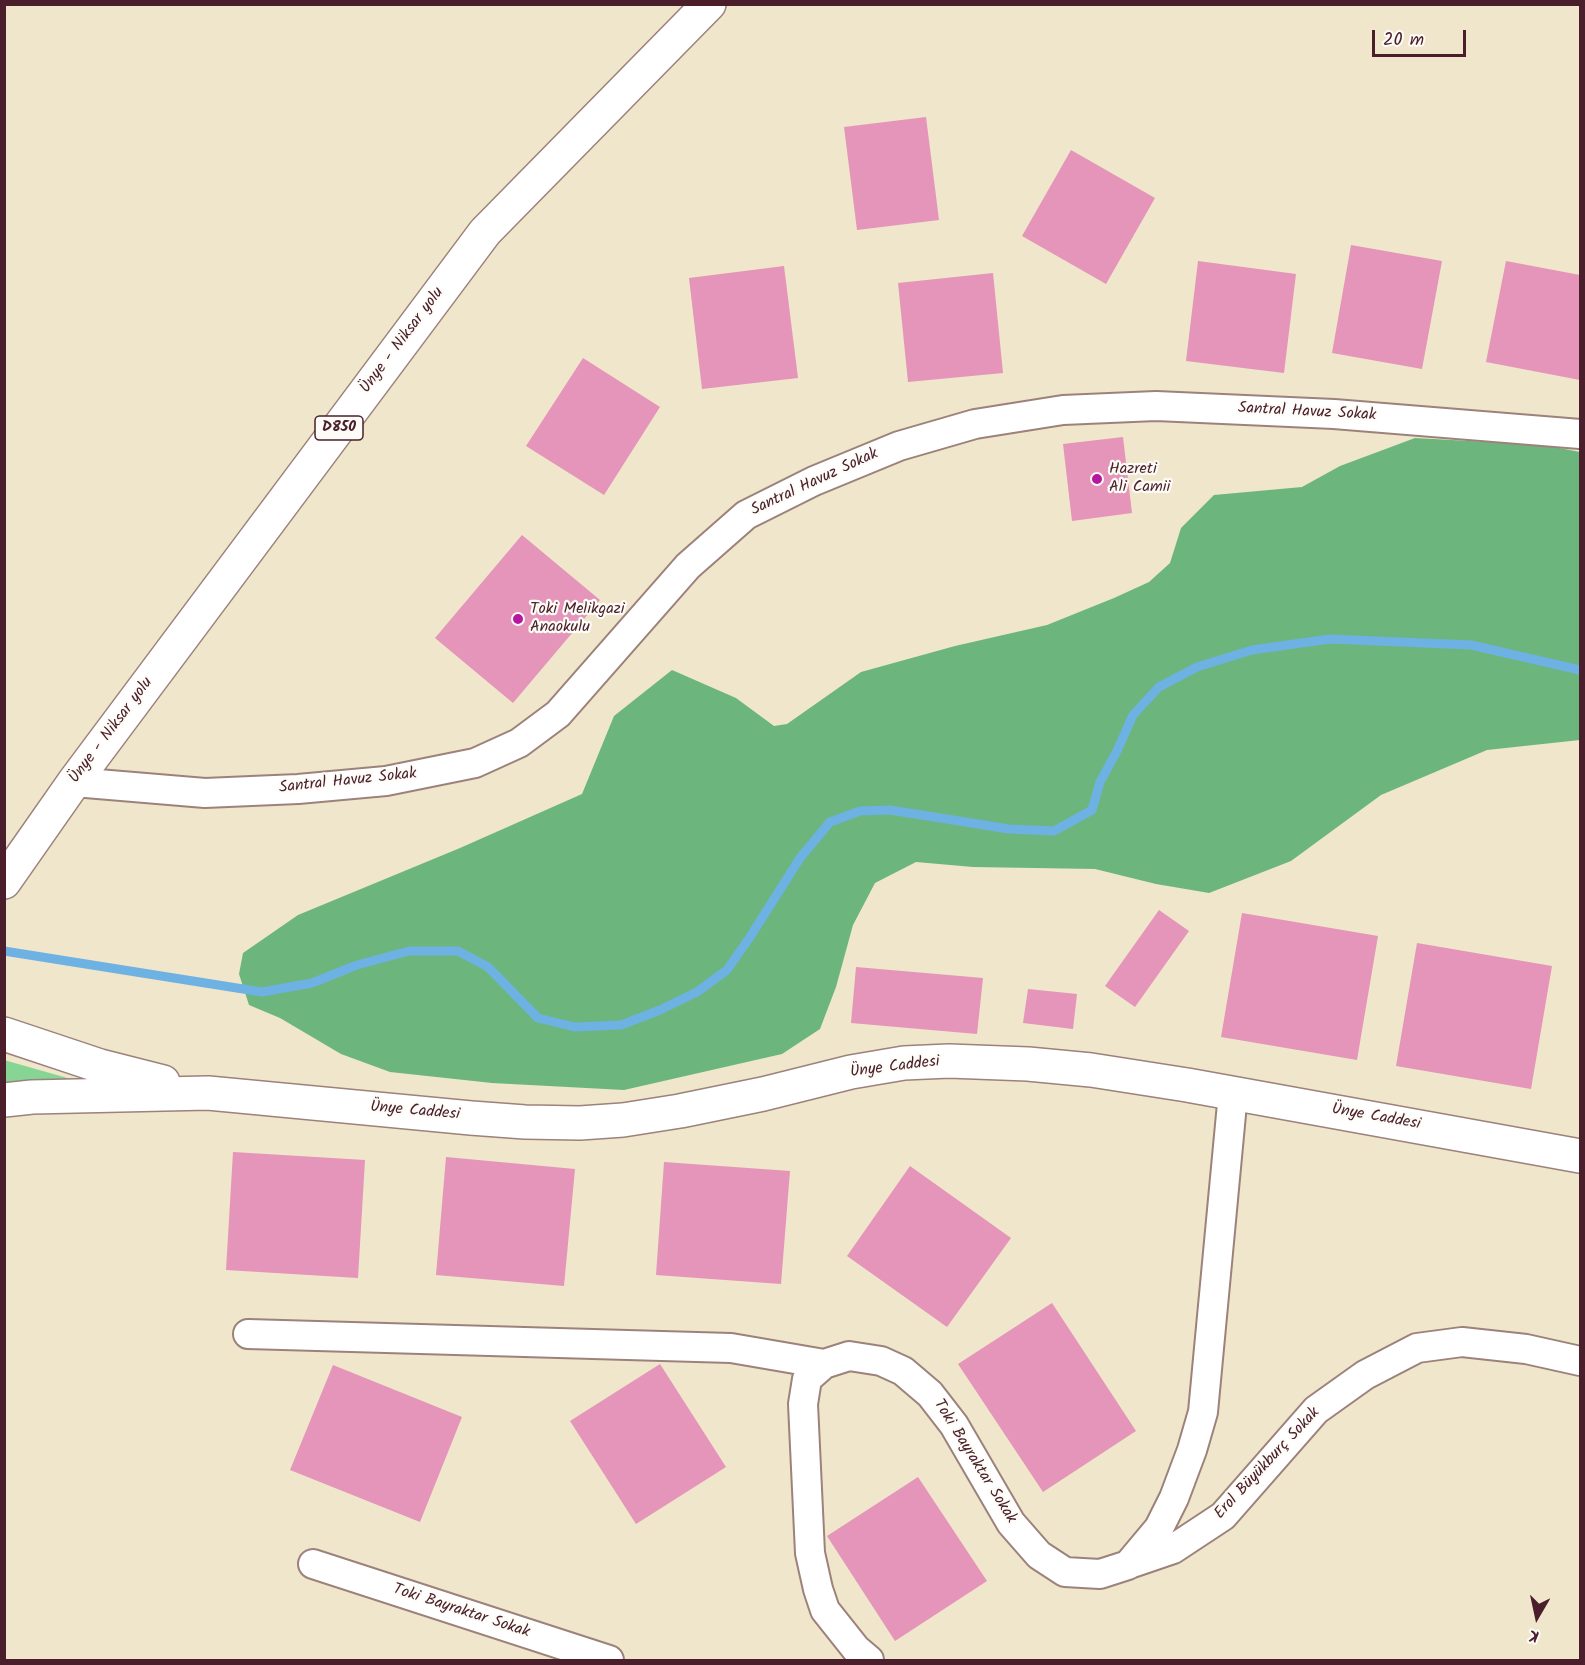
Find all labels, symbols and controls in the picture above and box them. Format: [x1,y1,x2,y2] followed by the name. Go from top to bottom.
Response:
[1375,18,1470,56] scale bar
[1383,26,1424,55] text: 20 m
[357,284,449,398] street label: Ünye - Niksar yolu
[1237,400,1377,426] street label: Santral Havuz Sokak
[315,416,363,440] road number: D850
[748,445,882,521] street label: Santral Havuz Sokak
[1109,460,1170,498] place label: Hazreti Ali Camii
[1090,472,1104,486] marker: Hazreti Ali Camii
[530,600,625,638] place label: Toki Melikgazi Anaokulu
[511,612,525,626] marker: Toki Melikgazi Anaokulu
[66,674,158,788] street label: Ünye - Niksar yolu
[278,765,418,799] street label: Santral Havuz Sokak
[849,1053,941,1083] street label: Ünye Caddesi
[369,1099,461,1125] street label: Ünye Caddesi
[1330,1101,1422,1135] street label: Ünye Caddesi
[928,1396,1020,1528] street label: Toki Bayraktar Sokak
[1211,1404,1325,1524] street label: Erol Büyükburç Sokak
[390,1581,532,1643] street label: Toki Bayraktar Sokak
[1507,1587,1567,1647] north arrow
[1527,1622,1541,1648] text: K

